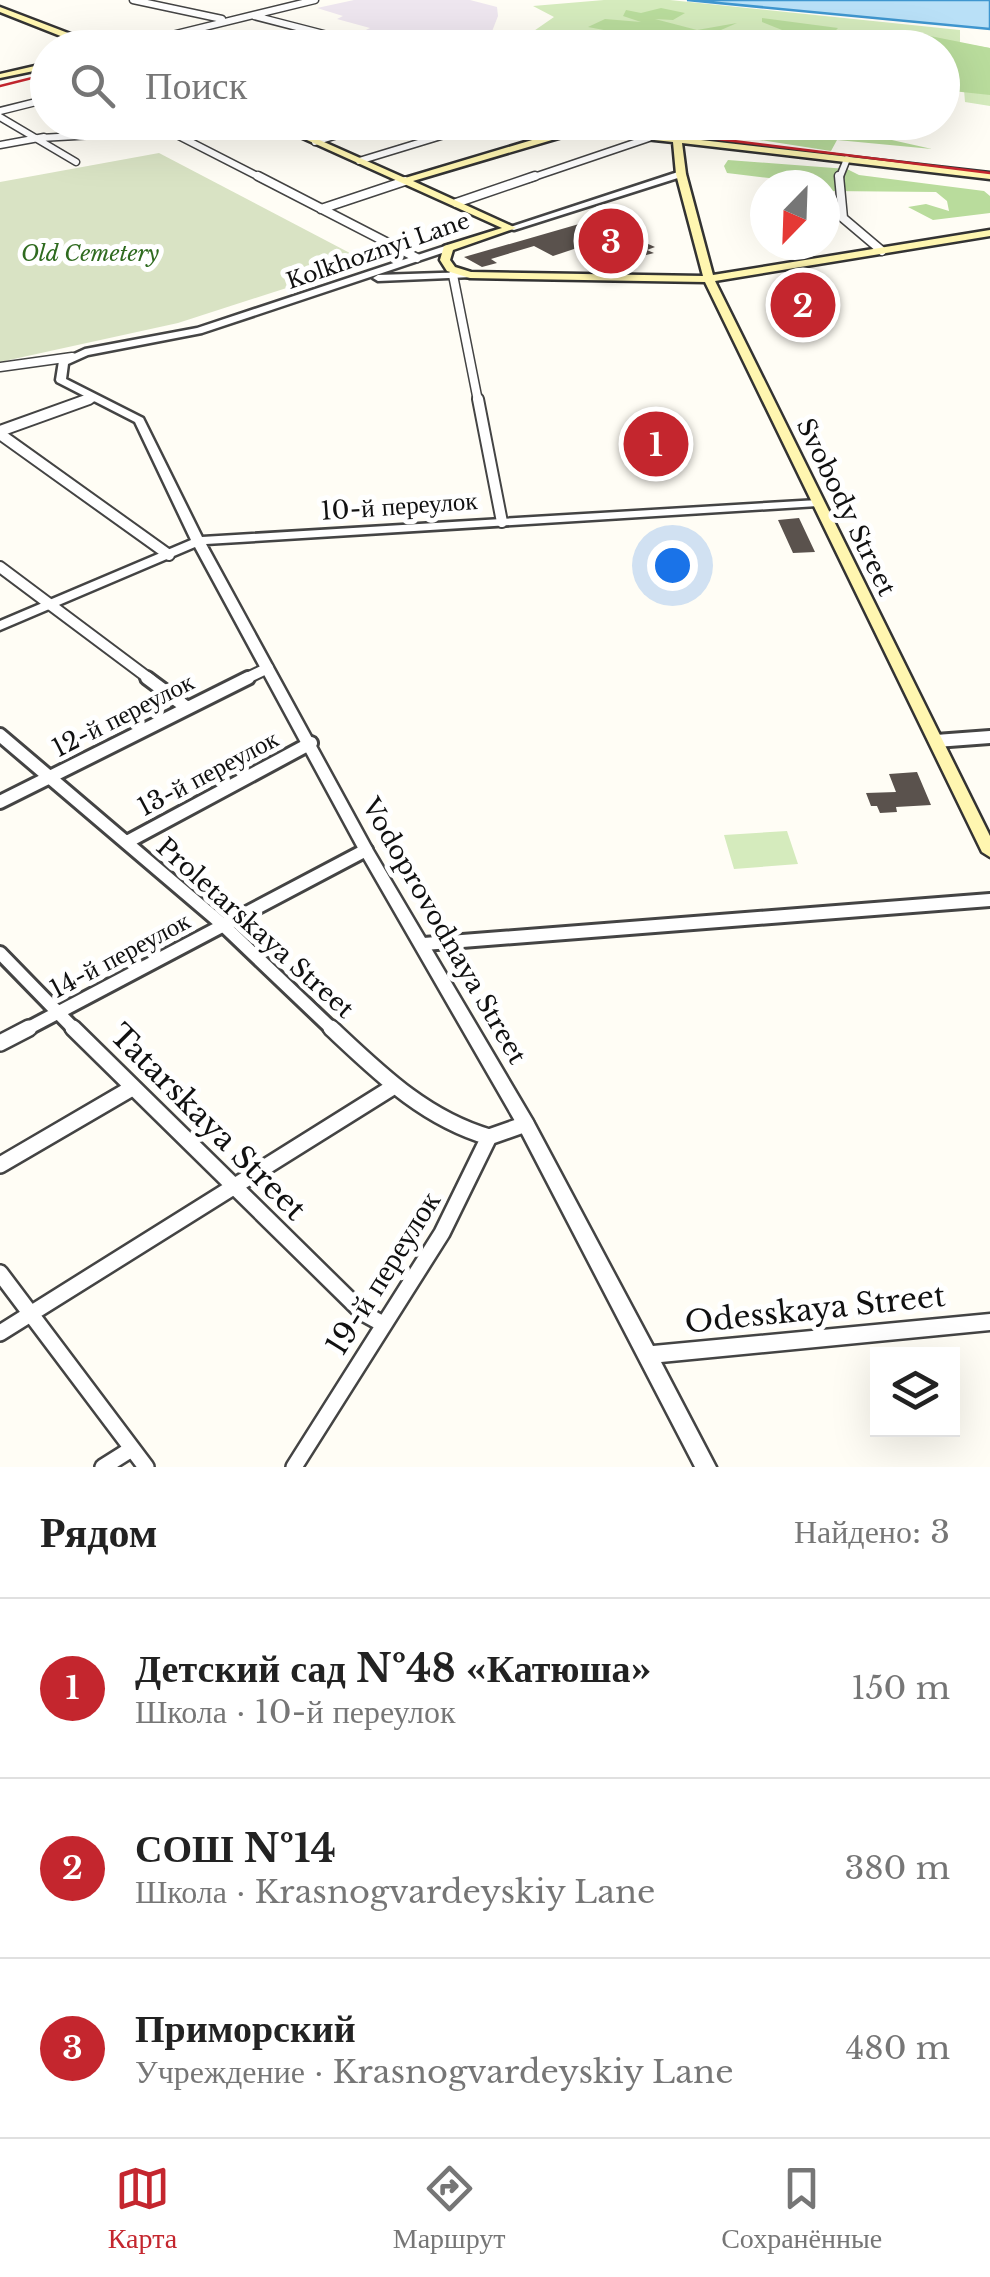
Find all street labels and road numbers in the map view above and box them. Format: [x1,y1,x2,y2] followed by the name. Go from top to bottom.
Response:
[283,207,473,295] street label: Kolkhoznyi Lane
[790,413,903,601] street label: Svobody Street
[320,485,479,527] street label: 10-й переулок
[47,666,200,764] street label: 12-й переулок
[132,723,284,823] street label: 13-й переулок
[355,792,533,1070] street label: Vodoprovodnaya Street
[150,831,360,1025] street label: Proletarskaya Street
[45,905,196,1005] street label: 14-й переулок
[102,1016,314,1228] street label: Tatarskaya Street
[318,1184,448,1362] street label: 19-й переулок
[683,1277,948,1341] street label: Odesskaya Street

